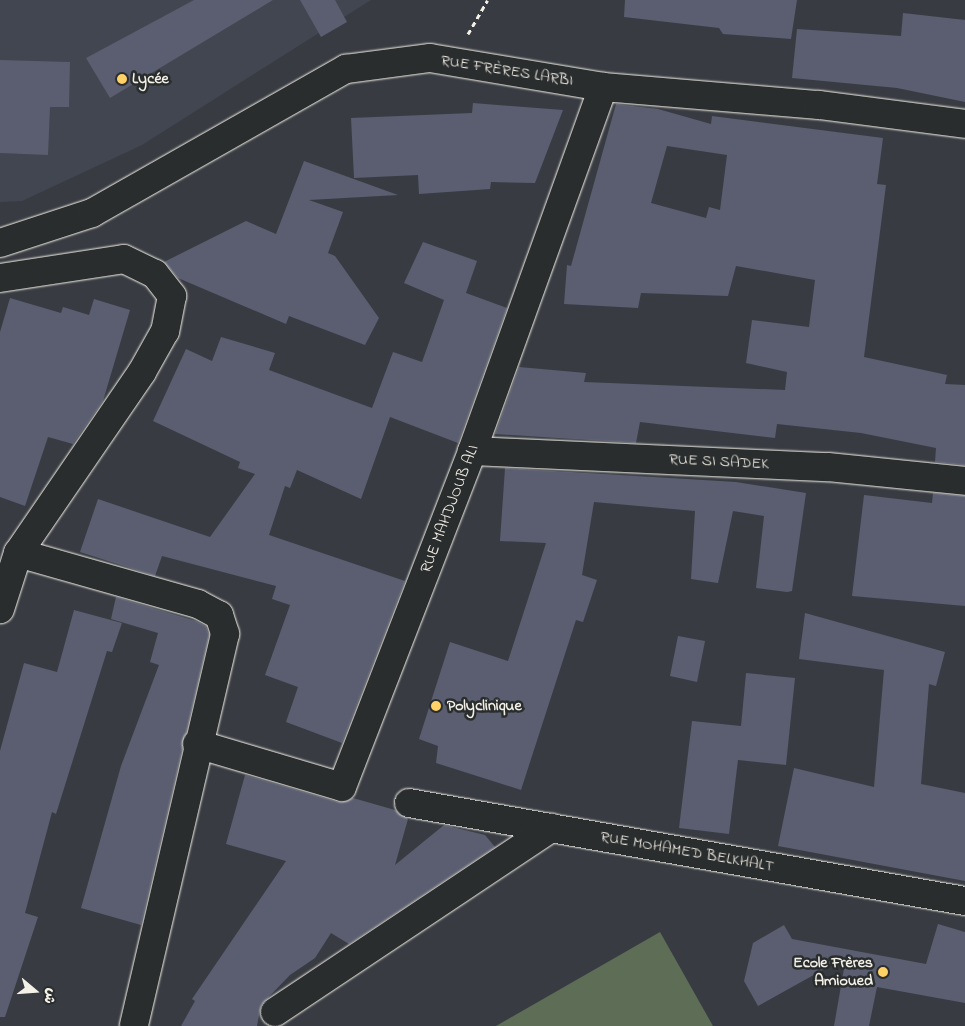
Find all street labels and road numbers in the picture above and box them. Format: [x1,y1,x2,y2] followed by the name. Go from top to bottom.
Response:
[440,51,574,91] street label: RUE FRÈRES LARBI
[417,442,483,576] street label: RUE MAHDJOUB ALI
[669,450,769,474] street label: RUE SI SADEK
[599,827,775,877] street label: RUE MOHAMED BELKHALT

